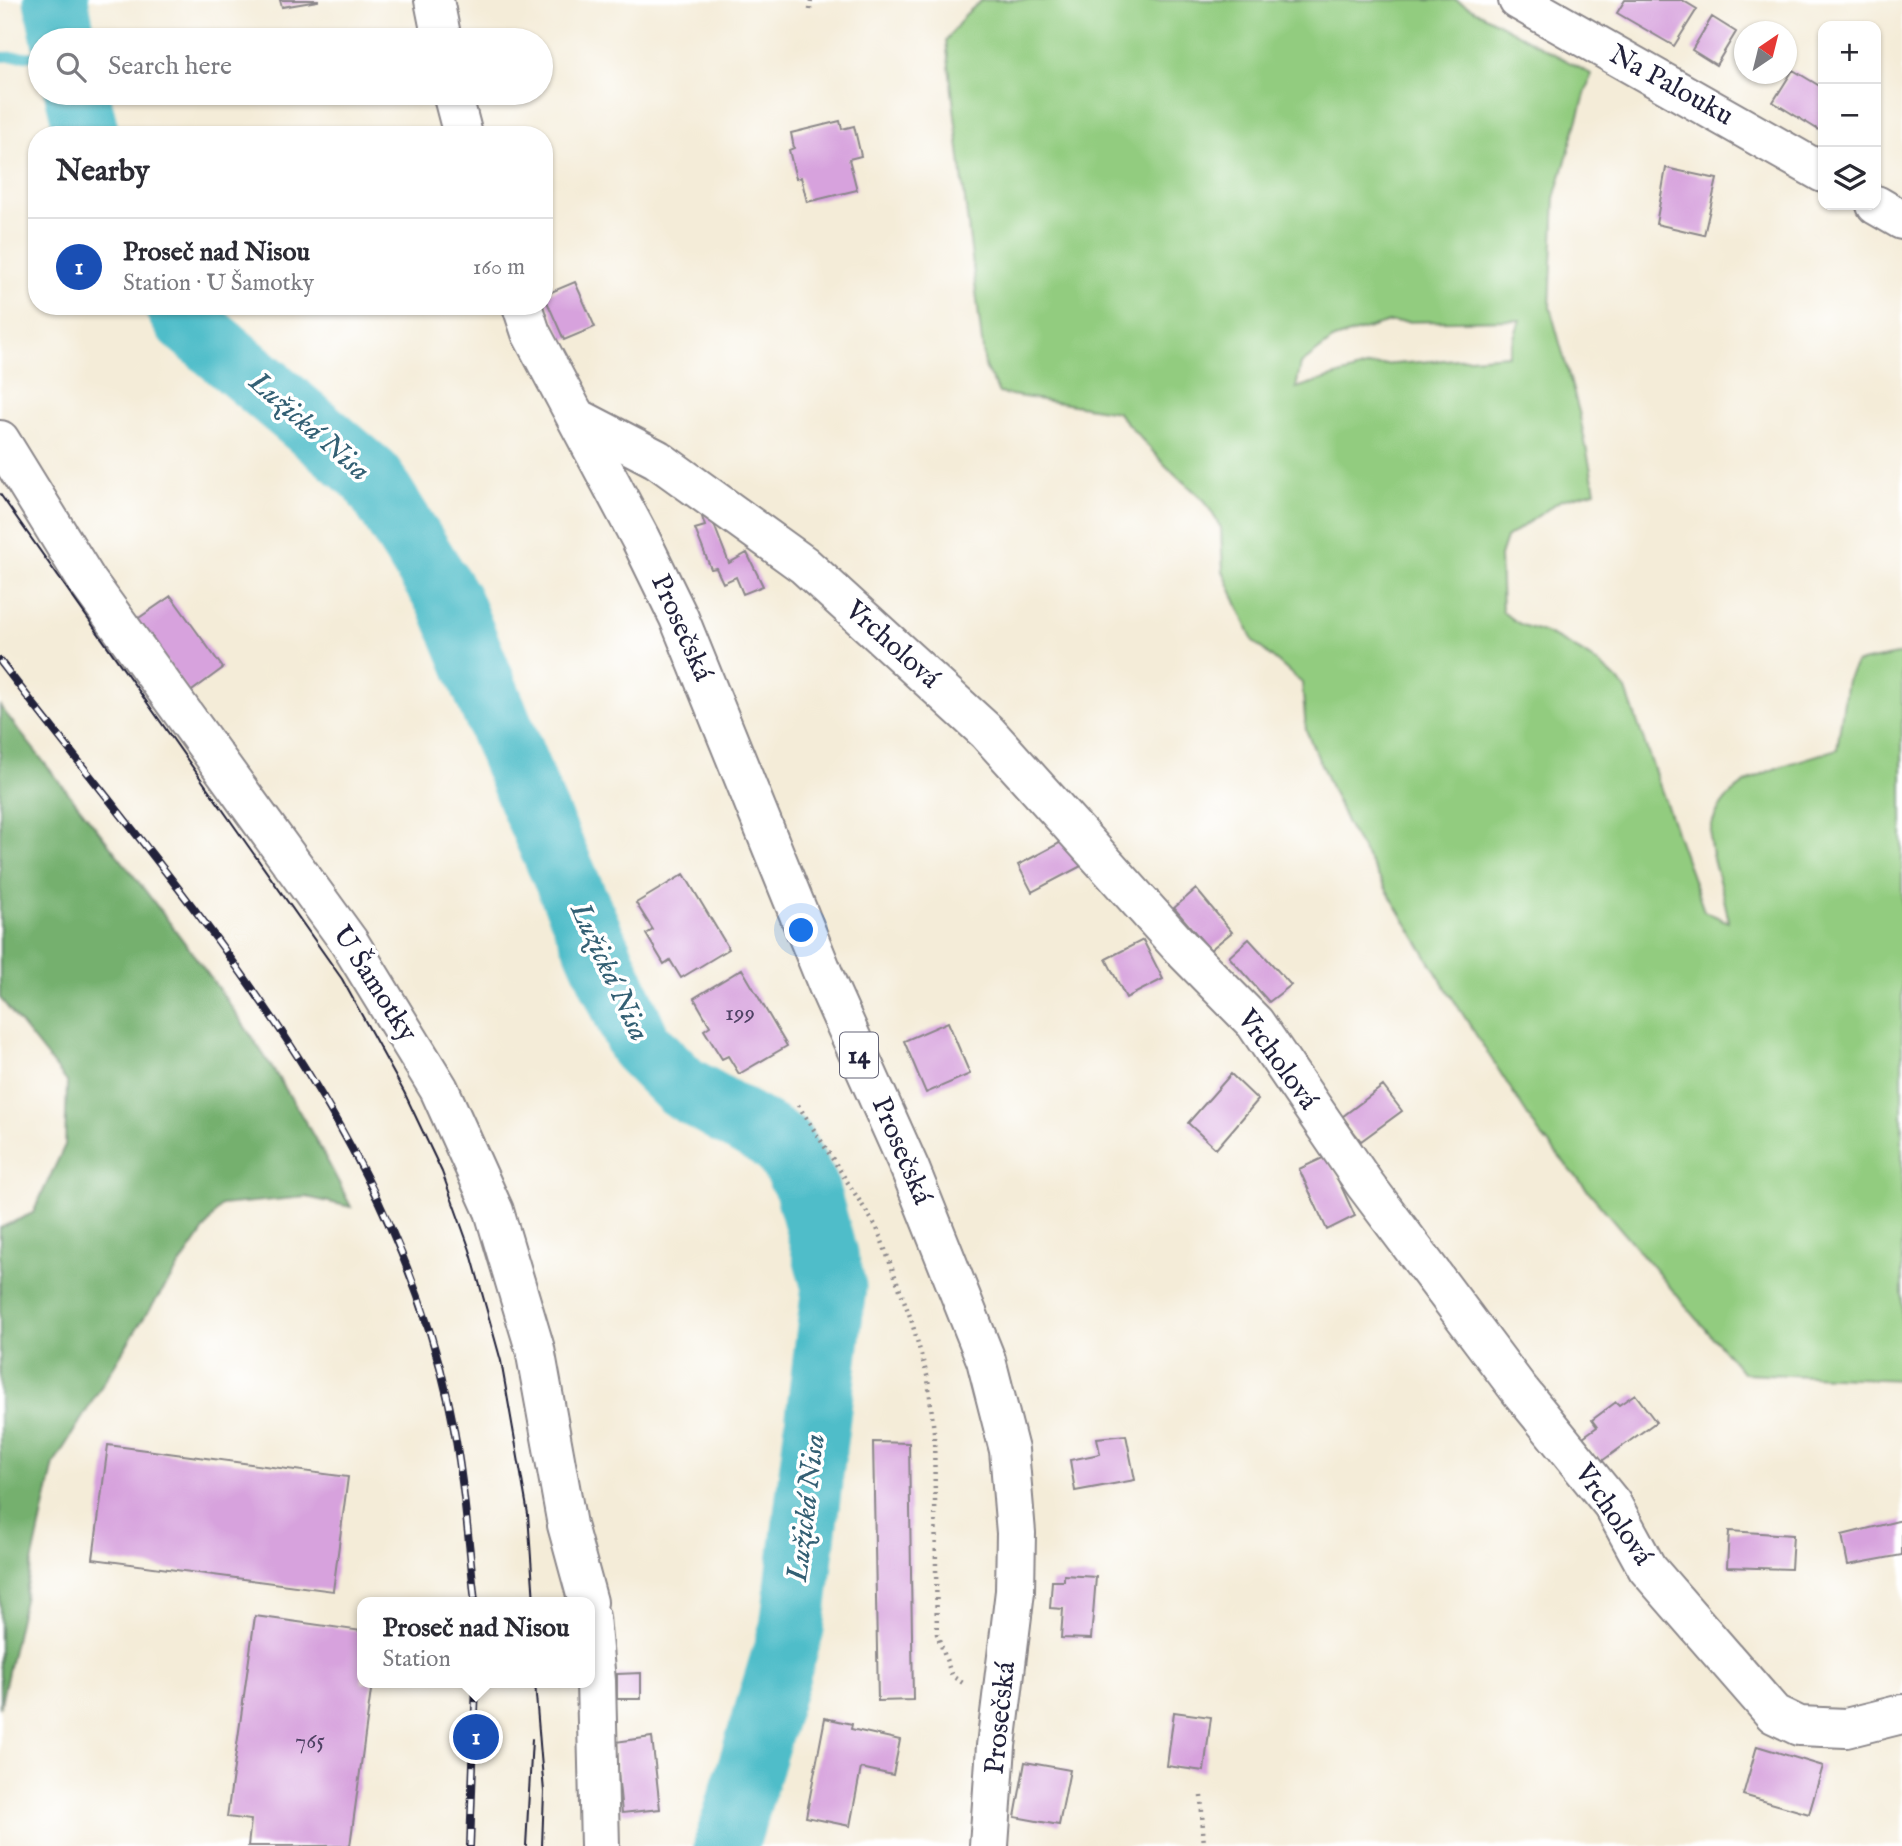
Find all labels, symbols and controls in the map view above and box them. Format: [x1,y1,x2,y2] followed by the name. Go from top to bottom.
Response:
[1734,21,1797,84] north arrow
[1818,21,1881,210] map controls
[1818,21,1881,84] button: +
[28,28,553,105] search box
[1603,38,1739,134] street label: Na Palouku
[52,48,90,86] icon: search
[108,50,232,83] text: Search here
[1818,84,1881,147] button: −
[1818,147,1881,210] button: layers
[56,153,149,191] text: Nearby
[123,236,310,269] text: Proseč nad Nisou
[75,253,83,282] text: 1
[473,253,525,282] text: 160 m
[123,269,314,298] text: Station · U Šamotky
[240,363,378,490] water label: Lužická Nisa
[642,569,720,688] street label: Prosečská
[837,593,947,697] street label: Vrcholová
[560,896,658,1047] water label: Lužická Nisa
[784,913,818,947] your location
[324,919,425,1049] street label: U Šamotky
[725,998,755,1029] house number: 199
[1228,1002,1326,1118] street label: Vrcholová
[840,1032,878,1078] road number: 14
[863,1092,940,1211] street label: Prosečská
[779,1432,835,1585] water label: Lužická Nisa
[1566,1456,1660,1573] street label: Vrcholová
[357,1597,595,1688] popup
[383,1612,569,1645] text: Proseč nad Nisou
[383,1645,451,1674] text: Station
[978,1659,1024,1776] street label: Prosečská
[453,1711,499,1763] pin: 1
[295,1726,325,1757] house number: 765

